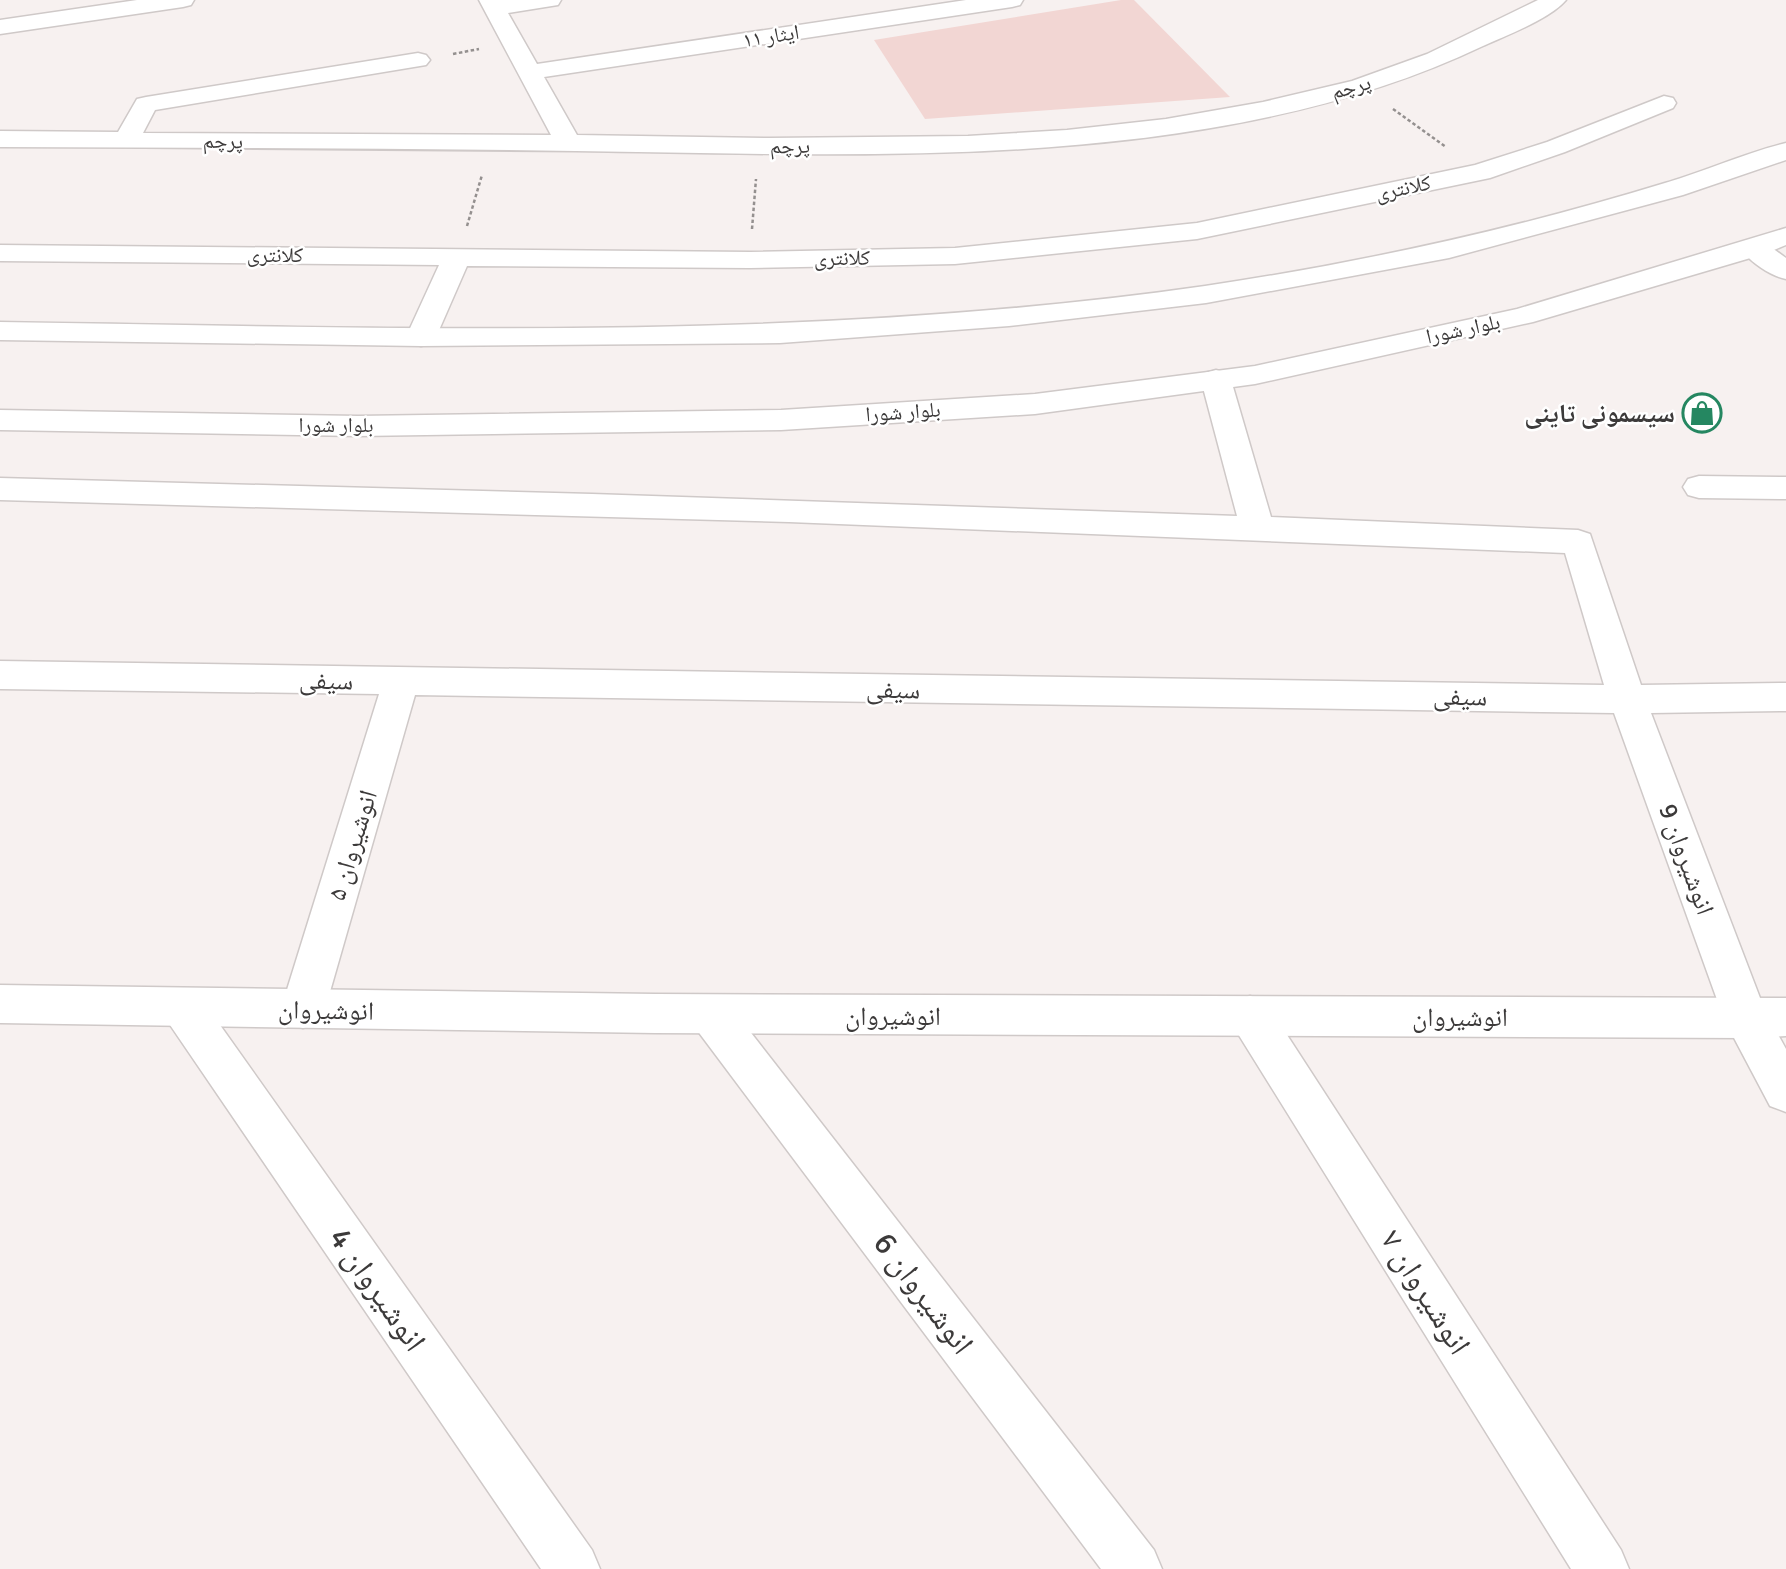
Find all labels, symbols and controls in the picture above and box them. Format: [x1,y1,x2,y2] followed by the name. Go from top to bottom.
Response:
[741,19,801,53] street label: ایثار ۱۱
[1328,69,1374,106] street label: پرچم
[203,128,243,155] street label: پرچم
[770,133,810,160] street label: پرچم
[1373,169,1434,207] street label: کلانتری
[247,242,303,268] street label: کلانتری
[814,245,871,271] street label: کلانتری
[1424,308,1502,350] street label: بلوار شورا
[1681,392,1723,434] shop icon: سیسمونی تاینی
[865,396,941,428] street label: بلوار شورا
[1524,398,1675,430] place label: سیسمونی تاینی
[298,412,374,438] street label: بلوار شورا
[299,665,353,697] street label: سیفی
[866,674,920,706] street label: سیفی
[1433,681,1487,713] street label: سیفی
[321,786,385,904] street label: انوشیروان ۵
[1651,799,1721,919] street label: انوشیروان 9
[278,994,374,1028] street label: انوشیروان
[845,1001,941,1033] street label: انوشیروان
[1412,1002,1508,1034] street label: انوشیروان
[321,1220,434,1359] street label: انوشیروان 4
[1372,1223,1479,1362] street label: انوشیروان ۷
[865,1225,982,1362] street label: انوشیروان 6

